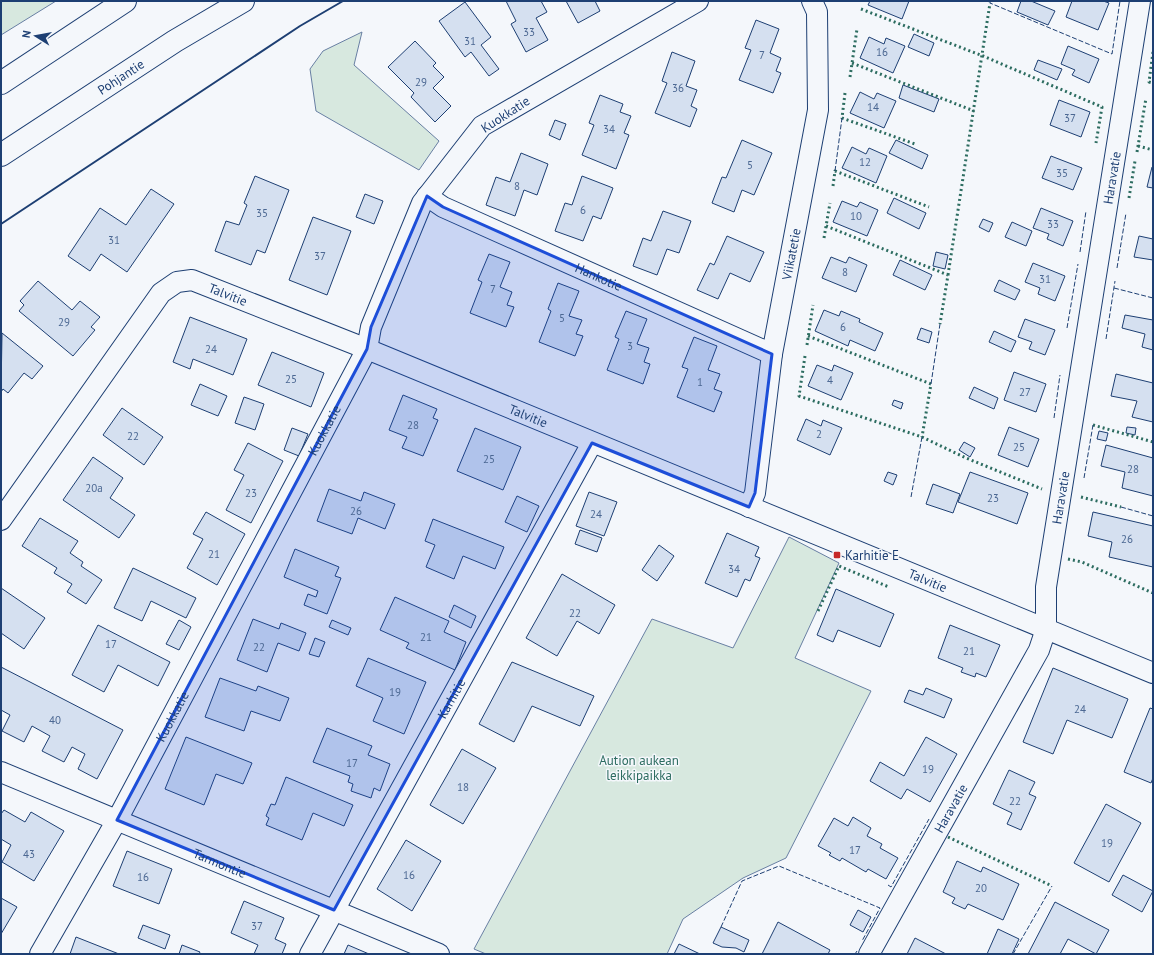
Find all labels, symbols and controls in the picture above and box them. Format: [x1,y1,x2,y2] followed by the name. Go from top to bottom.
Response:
[16,16,56,56] north arrow
[523,25,535,39] house number: 33
[19,29,34,39] text: N
[464,34,476,48] house number: 31
[876,45,888,59] house number: 16
[759,48,765,62] house number: 7
[94,56,147,99] street label: Pohjantie
[415,75,427,89] house number: 29
[672,81,684,95] house number: 36
[478,92,533,137] street label: Kuokkatie
[867,100,879,114] house number: 14
[1064,111,1076,125] house number: 37
[603,122,615,136] house number: 34
[1100,150,1125,205] street label: Haravatie
[859,155,871,169] house number: 12
[747,158,753,172] house number: 5
[1056,166,1068,180] house number: 35
[514,179,520,193] house number: 8
[580,203,586,217] house number: 6
[256,206,268,220] house number: 35
[850,209,862,223] house number: 10
[1047,217,1059,231] house number: 33
[778,227,805,282] street label: Viikatetie
[108,233,120,247] house number: 31
[314,249,326,263] house number: 37
[572,259,625,295] street label: Hankotie
[842,265,848,279] house number: 8
[1039,272,1051,286] house number: 31
[206,279,250,310] street label: Talvitie
[490,282,496,296] house number: 7
[559,311,565,325] house number: 5
[58,315,70,329] house number: 29
[840,320,846,334] house number: 6
[627,339,633,353] house number: 3
[205,342,217,356] house number: 24
[285,372,297,386] house number: 25
[827,373,833,387] house number: 4
[697,375,703,389] house number: 1
[1019,385,1031,399] house number: 27
[506,400,550,432] street label: Talvitie
[304,402,345,459] street label: Kuokkatie
[407,418,419,432] house number: 28
[816,427,822,441] house number: 2
[127,429,139,443] house number: 22
[1013,440,1025,454] house number: 25
[483,452,495,466] house number: 25
[1127,462,1139,476] house number: 28
[1048,470,1073,525] street label: Haravatie
[85,481,103,495] house number: 20a
[245,486,257,500] house number: 23
[987,491,999,505] house number: 23
[350,504,362,518] house number: 26
[590,507,602,521] house number: 24
[1121,532,1133,546] house number: 26
[208,547,220,561] house number: 21
[845,547,899,564] place label: Karhitie E
[832,550,842,560] marker: Karhitie E
[728,562,740,576] house number: 34
[906,565,950,596] street label: Talvitie
[569,606,581,620] house number: 22
[420,630,432,644] house number: 21
[105,637,117,651] house number: 17
[253,640,265,654] house number: 22
[963,644,975,658] house number: 21
[434,675,469,722] street label: Karhitie
[389,685,401,699] house number: 19
[152,688,193,745] street label: Kuokkatie
[1074,702,1086,716] house number: 24
[49,713,61,727] house number: 40
[599,752,679,784] park label: Aution aukean leikkipaikka
[346,756,358,770] house number: 17
[922,762,934,776] house number: 19
[457,780,469,794] house number: 18
[931,781,971,836] street label: Haravatie
[1009,794,1021,808] house number: 22
[1101,836,1113,850] house number: 19
[849,843,861,857] house number: 17
[191,845,249,882] street label: Tarmontie
[23,847,35,861] house number: 43
[403,868,415,882] house number: 16
[137,870,149,884] house number: 16
[975,881,987,895] house number: 20
[251,919,263,933] house number: 37

